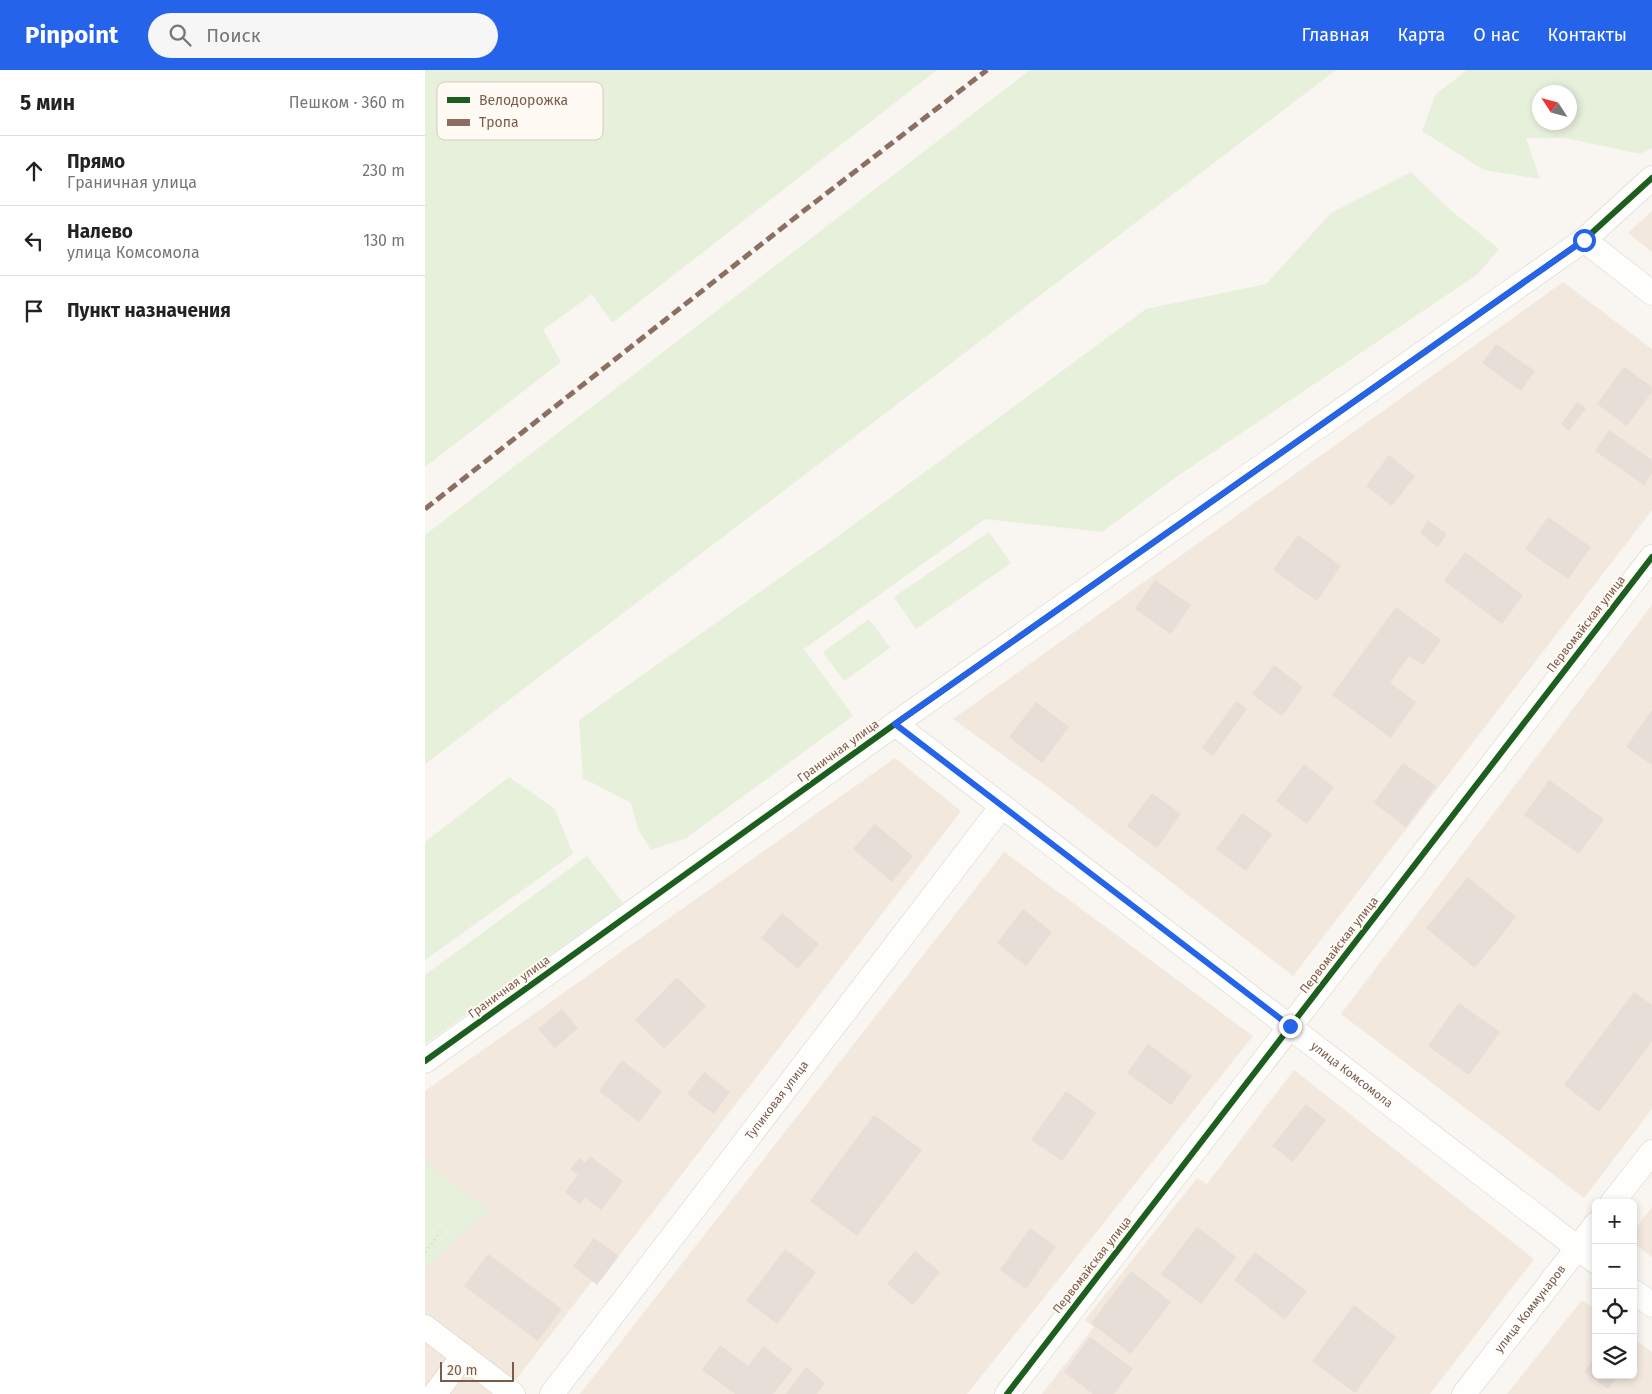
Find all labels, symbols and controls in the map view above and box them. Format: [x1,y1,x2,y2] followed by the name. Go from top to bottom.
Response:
[148,13,498,58] search box
[25,21,118,49] text: Pinpoint
[166,21,194,49] icon: search
[206,24,261,47] text: Поиск
[1302,24,1370,46] text: Главная
[1398,24,1445,46] text: Карта
[1473,24,1520,46] text: О нас
[1548,24,1627,46] text: Контакты
[437,82,603,140] legend
[1532,85,1577,130] north arrow
[20,90,75,116] text: 5 мин
[479,92,568,109] text: Велодорожка
[289,93,405,112] text: Пешком · 360 m
[479,114,519,131] text: Тропа
[67,150,125,173] text: Прямо
[20,157,48,185] icon: ahead
[362,161,405,180] text: 230 m
[67,173,197,192] text: Граничная улица
[67,220,133,243] text: Налево
[20,227,48,255] icon: left
[1573,229,1596,252] route start
[363,231,405,250] text: 130 m
[67,243,200,262] text: улица Комсомола
[20,297,48,325] icon: arrive
[67,299,231,322] text: Пункт назначения
[1544,573,1628,675] street label: Первомайская улица
[794,717,882,785] street label: Граничная улица
[1297,894,1381,996] street label: Первомайская улица
[465,953,553,1021] street label: Граничная улица
[1279,1015,1302,1038] route end
[1308,1039,1396,1111] street label: улица Комсомола
[742,1058,811,1142] street label: Тупиковая улица
[1592,1199,1637,1379] map controls
[1592,1199,1637,1244] button: +
[1050,1214,1134,1316] street label: Первомайская улица
[1592,1244,1637,1289] button: −
[1492,1262,1569,1355] street label: улица Коммунаров
[1592,1289,1637,1334] button: locate
[1592,1334,1637,1379] button: layers
[440,1359,514,1382] scale bar
[447,1362,477,1379] text: 20 m

